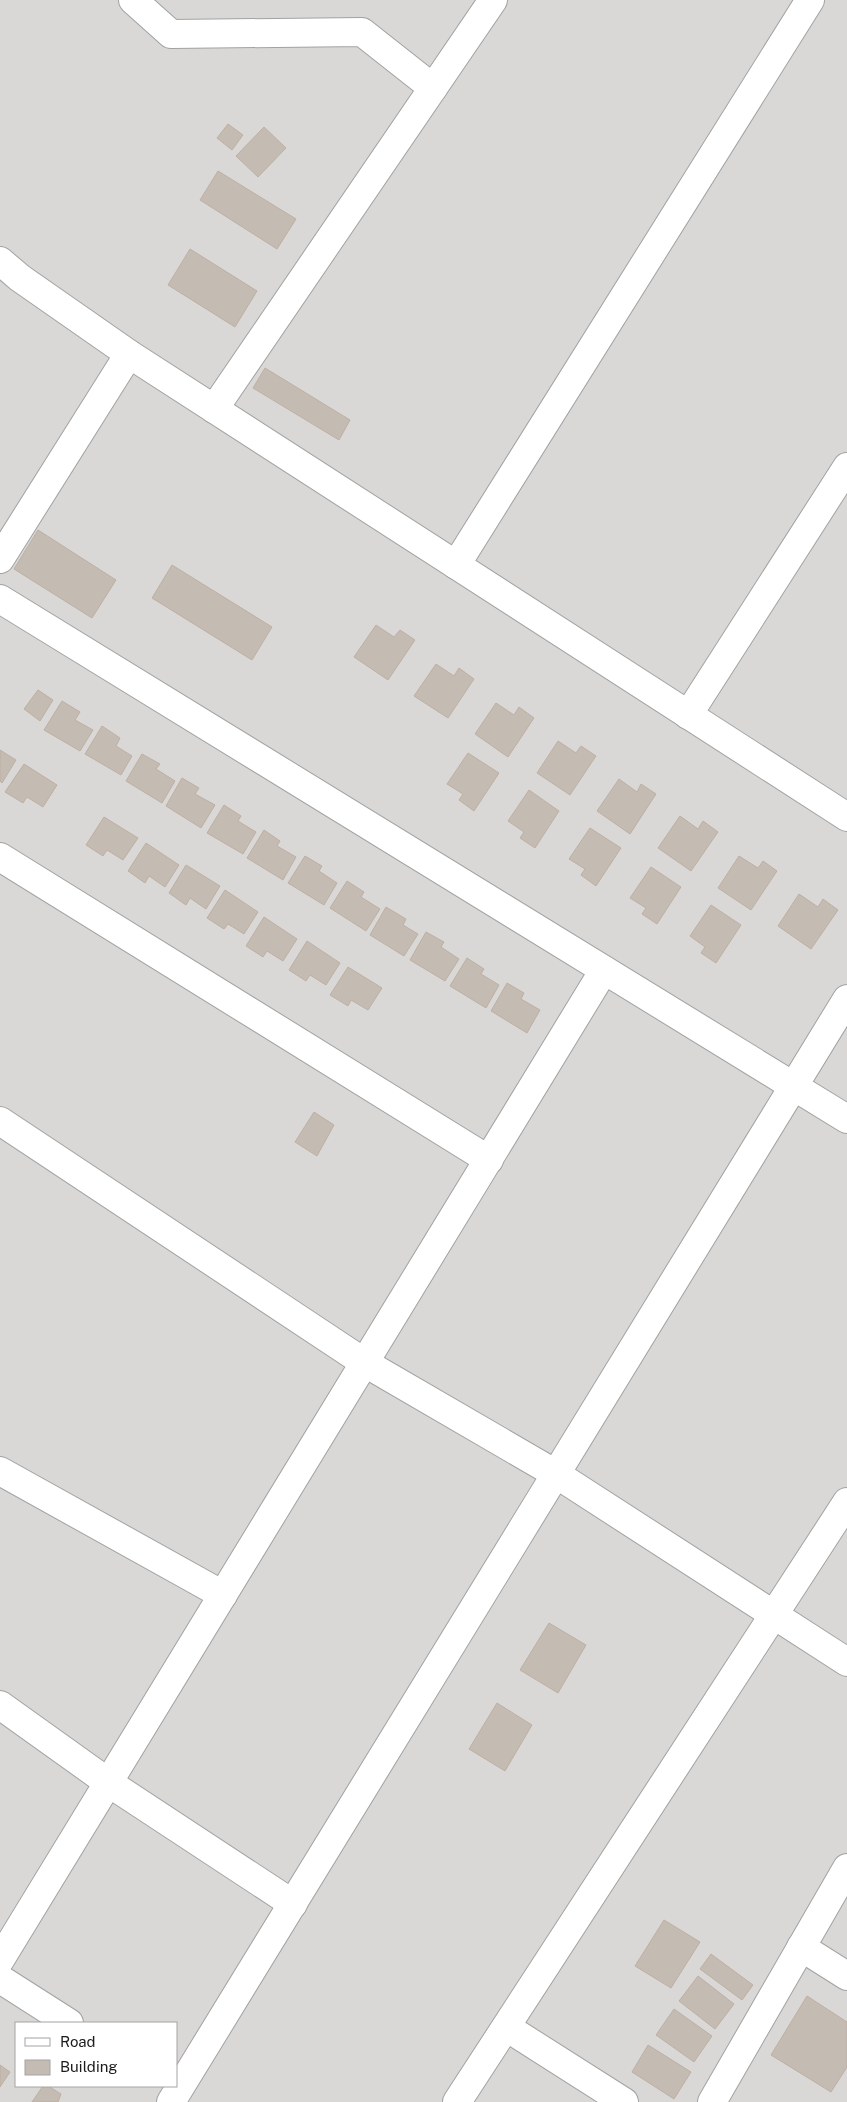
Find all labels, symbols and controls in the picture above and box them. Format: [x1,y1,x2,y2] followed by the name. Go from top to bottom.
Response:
[15,2022,178,2087] legend
[60,2033,96,2050] text: Road
[60,2058,118,2075] text: Building

